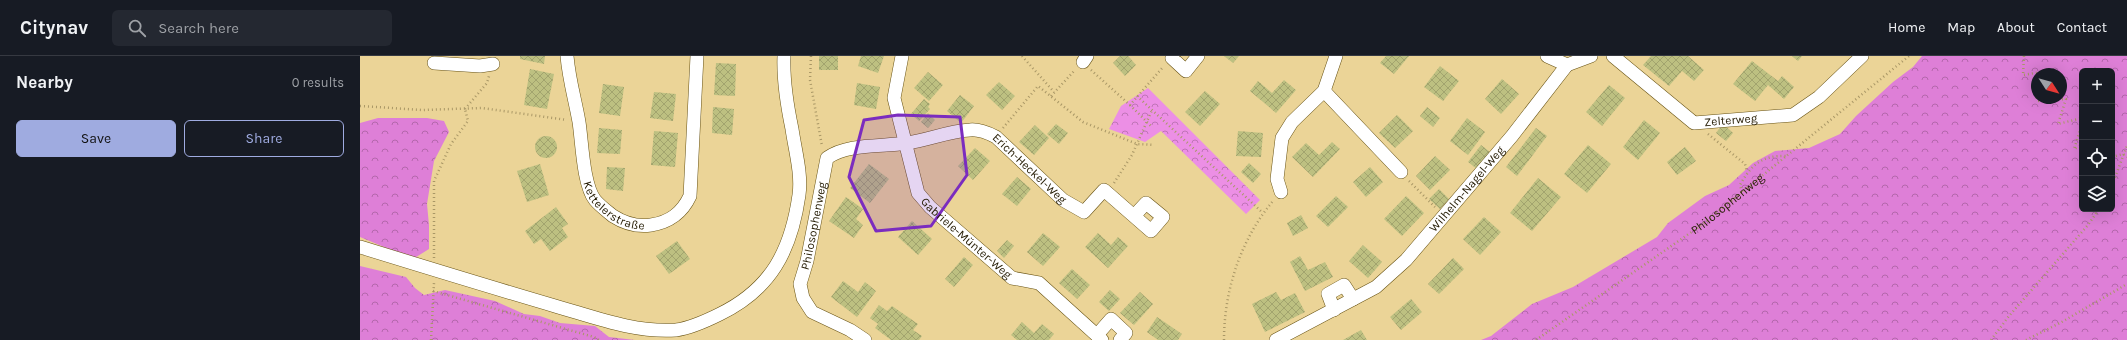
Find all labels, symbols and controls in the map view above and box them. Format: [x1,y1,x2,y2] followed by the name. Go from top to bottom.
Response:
[112,10,392,46] search box
[20,17,88,39] text: Citynav
[126,17,148,39] icon: search
[158,19,239,37] text: Search here
[1888,19,1925,36] text: Home
[1947,19,1975,36] text: Map
[1997,19,2035,36] text: About
[2057,19,2107,36] text: Contact
[2031,68,2067,104] north arrow
[2079,68,2115,212] map controls
[2079,68,2115,104] button: +
[16,72,73,92] text: Nearby
[292,75,344,90] text: 0 results
[2079,104,2115,140] button: −
[1704,111,1758,129] street label: Zelterweg
[16,120,176,157] button: Save
[184,120,344,157] button: Share
[990,130,1070,207] street label: Erich-Heckel-Weg
[2079,140,2115,176] button: locate
[1426,143,1507,235] street label: Wilhelm-Nagel-Weg
[1688,170,1767,237] street label: Philosophenweg
[2079,176,2115,212] button: layers
[580,179,645,233] street label: Kettelerstraße
[798,180,829,272] street label: Philosophenweg
[918,195,1015,282] street label: Gabriele-Münter-Weg

